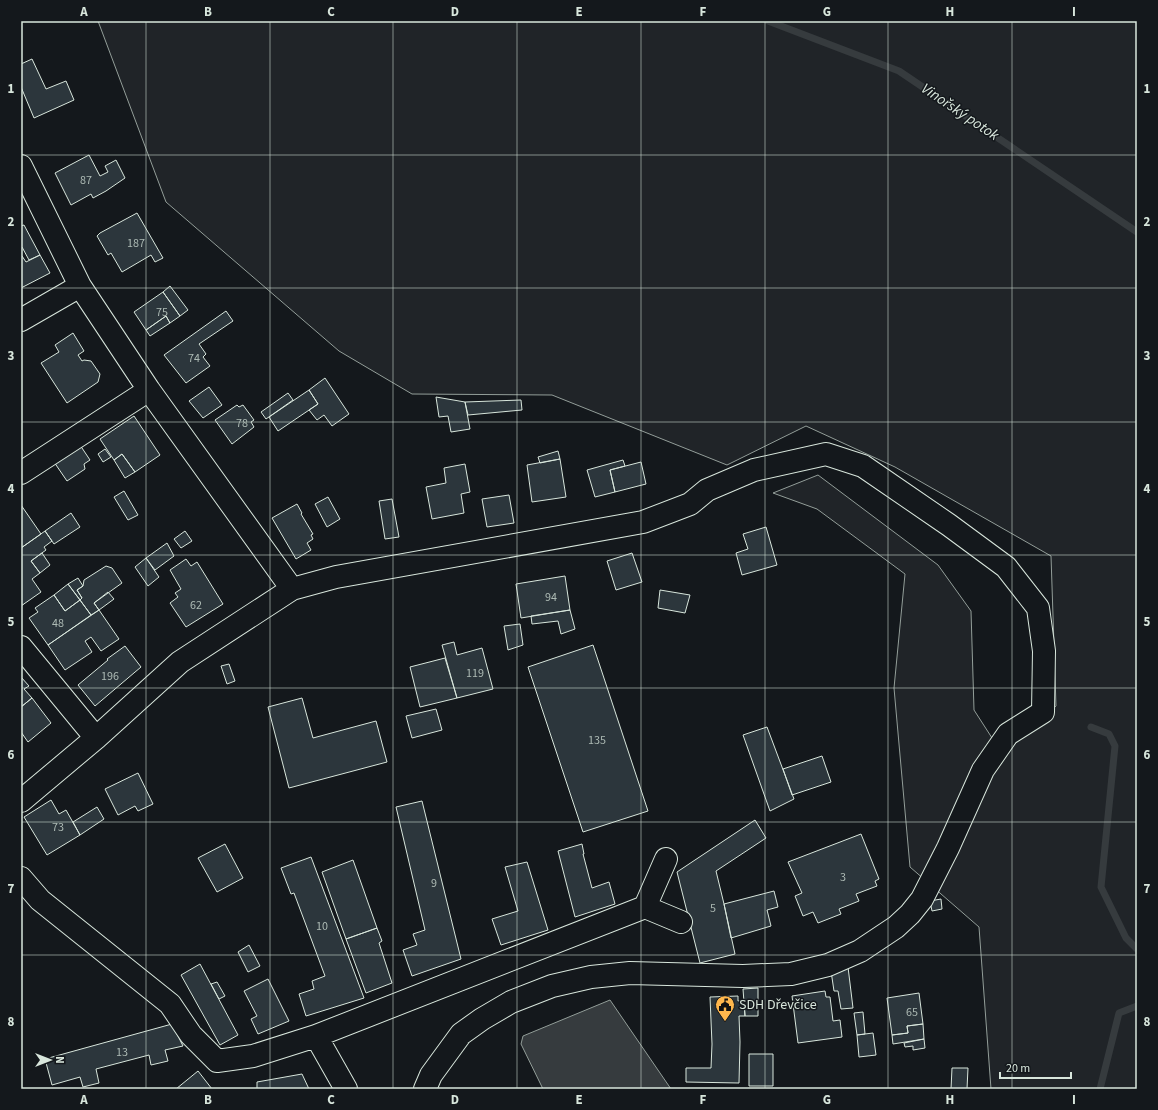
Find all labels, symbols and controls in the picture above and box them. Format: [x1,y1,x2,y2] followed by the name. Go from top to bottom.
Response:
[79,3,88,21] text: A
[204,3,212,21] text: B
[327,3,335,21] text: C
[451,3,459,21] text: D
[575,3,583,21] text: E
[700,3,707,21] text: F
[823,3,831,21] text: G
[946,3,954,21] text: H
[1072,3,1076,21] text: I
[917,78,1004,146] water label: Vinořský potok
[8,80,15,98] text: 1
[1144,80,1151,98] text: 1
[80,172,92,189] house number: 87
[8,213,15,231] text: 2
[1144,213,1151,231] text: 2
[127,235,145,252] house number: 187
[156,304,168,321] house number: 75
[8,347,15,365] text: 3
[1144,347,1151,365] text: 3
[188,350,200,367] house number: 74
[236,415,248,432] house number: 78
[8,480,15,498] text: 4
[1144,480,1151,498] text: 4
[545,589,557,606] house number: 94
[190,597,202,614] house number: 62
[8,613,15,631] text: 5
[1144,613,1151,631] text: 5
[52,615,64,632] house number: 48
[466,665,484,682] house number: 119
[101,668,119,685] house number: 196
[588,732,606,749] house number: 135
[8,746,15,764] text: 6
[1144,746,1151,764] text: 6
[52,819,64,836] house number: 73
[840,869,846,886] house number: 3
[431,875,437,892] house number: 9
[8,880,15,898] text: 7
[1144,880,1151,898] text: 7
[710,900,716,917] house number: 5
[316,918,328,935] house number: 10
[714,994,736,1022] public building icon: SDH Dřevčice
[739,995,817,1015] place label: SDH Dřevčice
[906,1004,918,1021] house number: 65
[8,1013,15,1031] text: 8
[1144,1013,1151,1031] text: 8
[30,1040,70,1080] north arrow
[116,1044,128,1061] house number: 13
[1000,1054,1071,1080] scale bar
[52,1056,67,1064] text: N
[1006,1060,1030,1077] text: 20 m
[79,1091,88,1109] text: A
[204,1091,212,1109] text: B
[327,1091,335,1109] text: C
[451,1091,459,1109] text: D
[575,1091,583,1109] text: E
[700,1091,707,1109] text: F
[823,1091,831,1109] text: G
[946,1091,954,1109] text: H
[1072,1091,1076,1109] text: I

